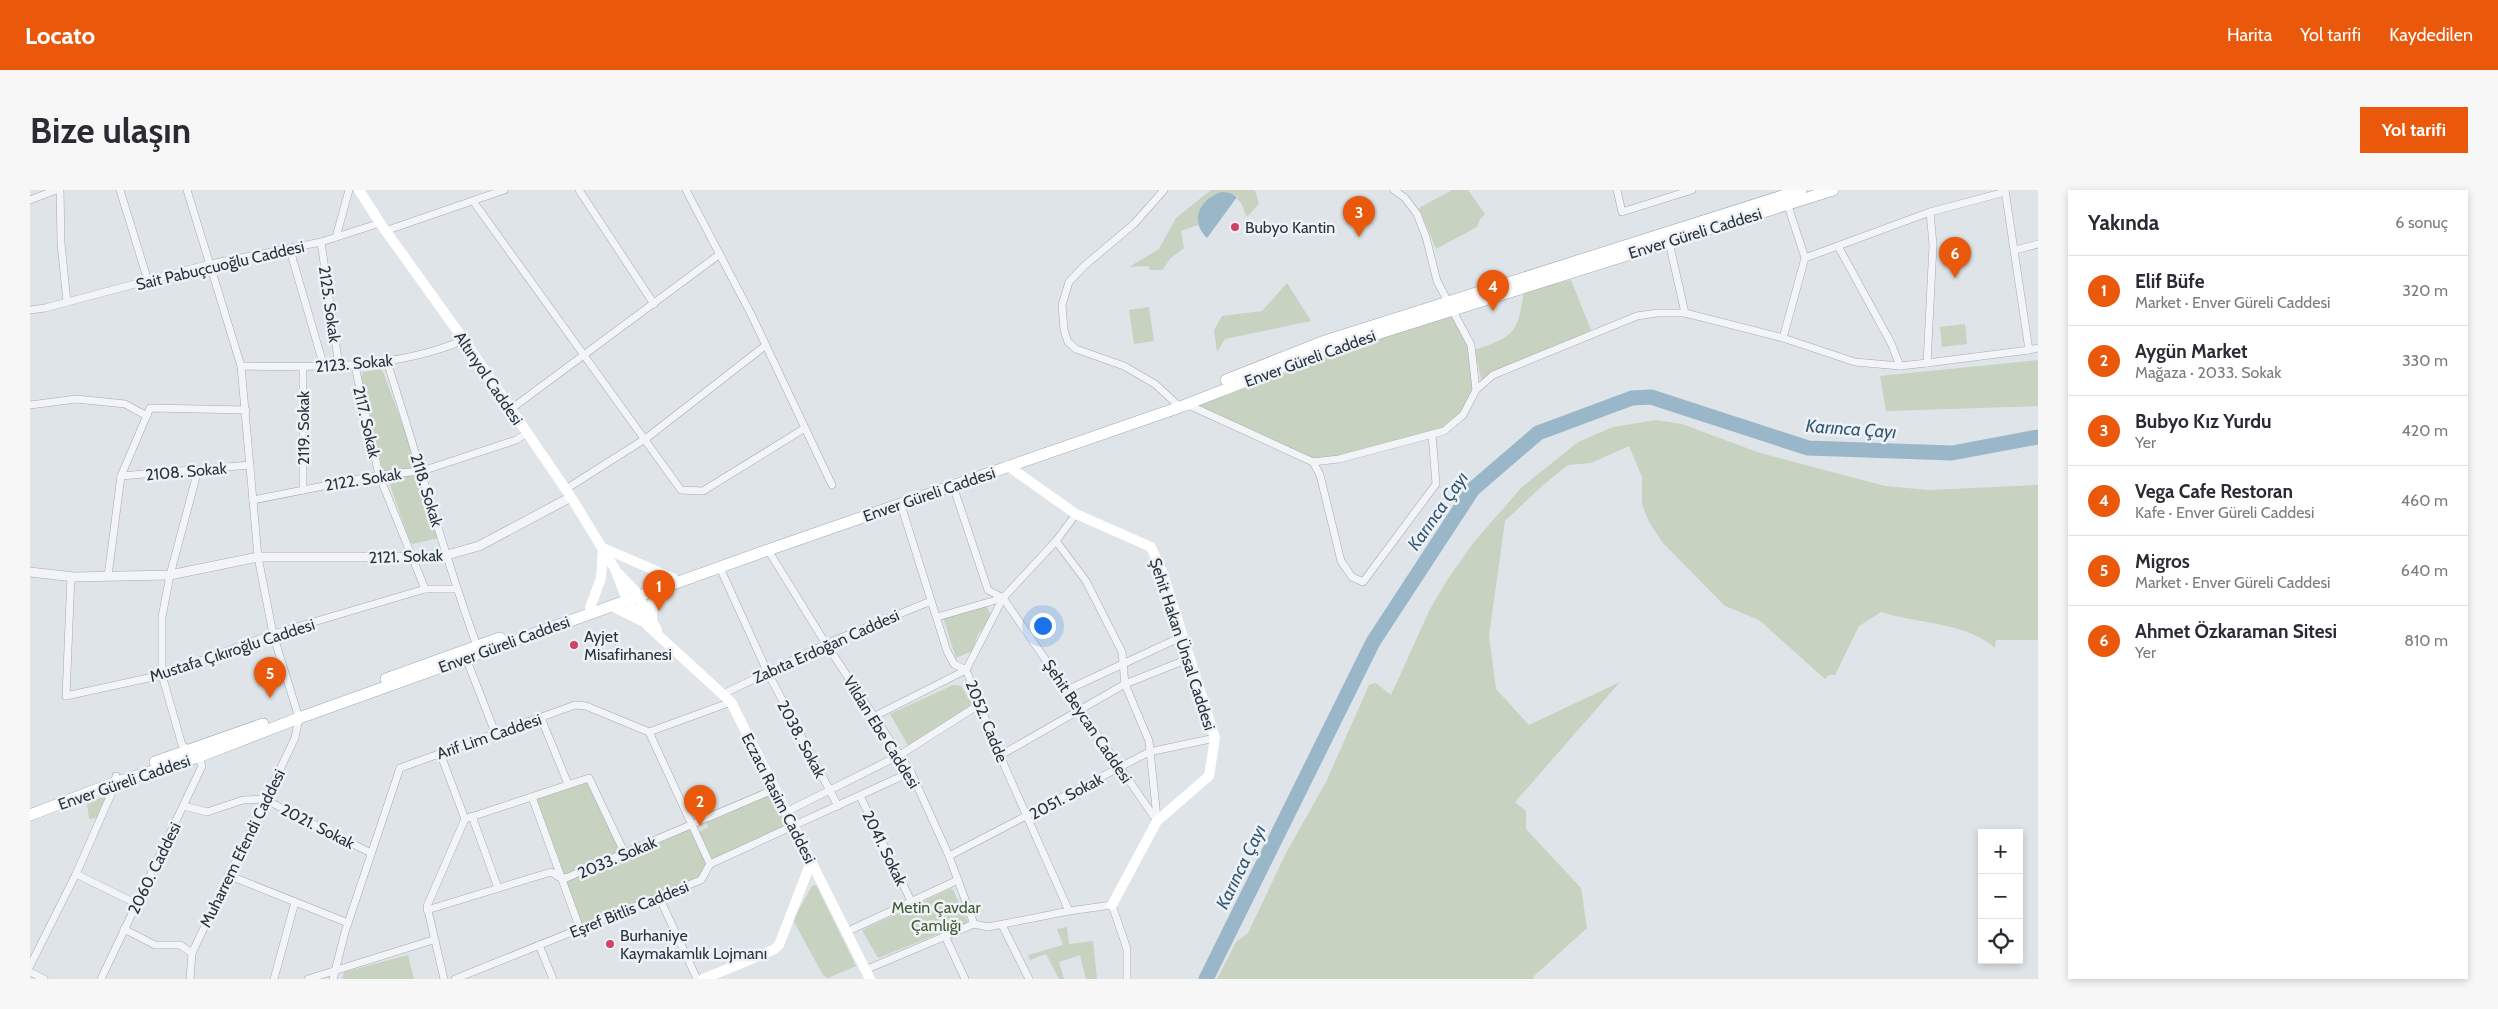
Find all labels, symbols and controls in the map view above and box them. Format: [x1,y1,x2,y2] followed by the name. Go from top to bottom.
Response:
[25,21,95,50] text: Locato
[2227,24,2272,46] text: Harita
[2300,24,2361,46] text: Yol tarifi
[2389,24,2473,46] text: Kaydedilen
[2360,107,2468,153] button: Yol tarifi
[30,109,191,152] text: Bize ulaşın
[1343,196,1375,237] pin: 3
[1626,204,1764,263] street label: Enver Güreli Caddesi
[2088,210,2159,235] text: Yakında
[2395,213,2448,232] text: 6 sonuç
[1245,218,1335,237] place label: Bubyo Kantin
[1229,221,1241,233] marker: Bubyo Kantin
[134,237,306,294] street label: Sait Pabuçcuoğlu Caddesi
[1939,237,1971,278] pin: 6
[315,264,344,345] street label: 2125. Sokak
[1477,270,1509,311] pin: 4
[2135,270,2205,293] text: Elif Büfe
[2101,281,2107,300] text: 1
[2402,281,2448,300] text: 320 m
[2135,293,2330,312] text: Market · Enver Güreli Caddesi
[1242,326,1378,391] street label: Enver Güreli Caddesi
[450,328,527,429] street label: Altınyol Caddesi
[2135,340,2248,363] text: Aygün Market
[315,351,394,376] street label: 2123. Sokak
[2100,351,2108,370] text: 2
[2402,351,2448,370] text: 330 m
[2135,363,2281,382] text: Mağaza · 2033. Sokak
[349,384,384,461] street label: 2117. Sokak
[294,390,313,465] street label: 2119. Sokak
[2135,410,2272,433] text: Bubyo Kız Yurdu
[1805,415,1897,443] water label: Karınca Çayı
[2100,421,2108,440] text: 3
[2402,421,2448,440] text: 420 m
[2135,433,2156,452] text: Yer
[406,451,447,530] street label: 2118. Sokak
[145,458,228,485] street label: 2108. Sokak
[861,463,998,526] street label: Enver Güreli Caddesi
[323,464,404,495] street label: 2122. Sokak
[1403,467,1473,555] water label: Karınca Çayı
[2135,480,2293,503] text: Vega Cafe Restoran
[2099,491,2109,510] text: 4
[2401,491,2448,510] text: 460 m
[2135,503,2314,522] text: Kafe · Enver Güreli Caddesi
[369,546,444,567] street label: 2121. Sokak
[2135,550,2190,573] text: Migros
[1146,556,1219,733] street label: Şehit Hakan Ünsal Caddesi
[2100,561,2108,580] text: 5
[2401,561,2448,580] text: 640 m
[643,570,675,611] pin: 1
[2135,573,2330,592] text: Market · Enver Güreli Caddesi
[750,606,902,687] street label: Zabıta Erdoğan Caddesi
[436,612,572,677] street label: Enver Güreli Caddesi
[1030,613,1056,639] your location
[147,615,317,686] street label: Mustafa Çıkıroğlu Caddesi
[2135,620,2337,643] text: Ahmet Özkaraman Sitesi
[584,627,672,664] place label: Ayjet Misafirhanesi
[2100,631,2109,650] text: 6
[2404,631,2448,650] text: 810 m
[568,639,580,651] marker: Ayjet Misafirhanesi
[2135,643,2156,662] text: Yer
[1039,656,1136,787] street label: Şehit Beycan Caddesi
[254,657,286,698] pin: 5
[839,673,924,792] street label: Vildan Ebe Caddesi
[961,677,1012,765] street label: 2052. Cadde
[773,697,830,782] street label: 2038. Sokak
[434,710,544,763] street label: Arif Lim Caddesi
[737,730,820,867] street label: Eczacı Rasim Caddesi
[56,751,193,814] street label: Enver Güreli Caddesi
[196,766,289,930] street label: Muharrem Efendi Caddesi
[1026,769,1107,824] street label: 2051. Sokak
[684,785,716,826] pin: 2
[278,800,359,853] street label: 2021. Sokak
[858,808,911,890] street label: 2041. Sokak
[124,819,185,917] street label: 2060. Caddesi
[1211,821,1271,913] water label: Karınca Çayı
[1978,829,2023,964] map controls
[1978,829,2023,874] button: +
[575,832,660,883] street label: 2033. Sokak
[1978,874,2023,919] button: −
[567,877,691,942] street label: Eşref Bitlis Caddesi
[892,898,981,935] park label: Metin Çavdar Çamlığı
[1978,919,2023,964] button: locate
[620,926,767,963] place label: Burhaniye Kaymakamlık Lojmanı
[604,938,616,950] marker: Burhaniye Kaymakamlık Lojmanı

